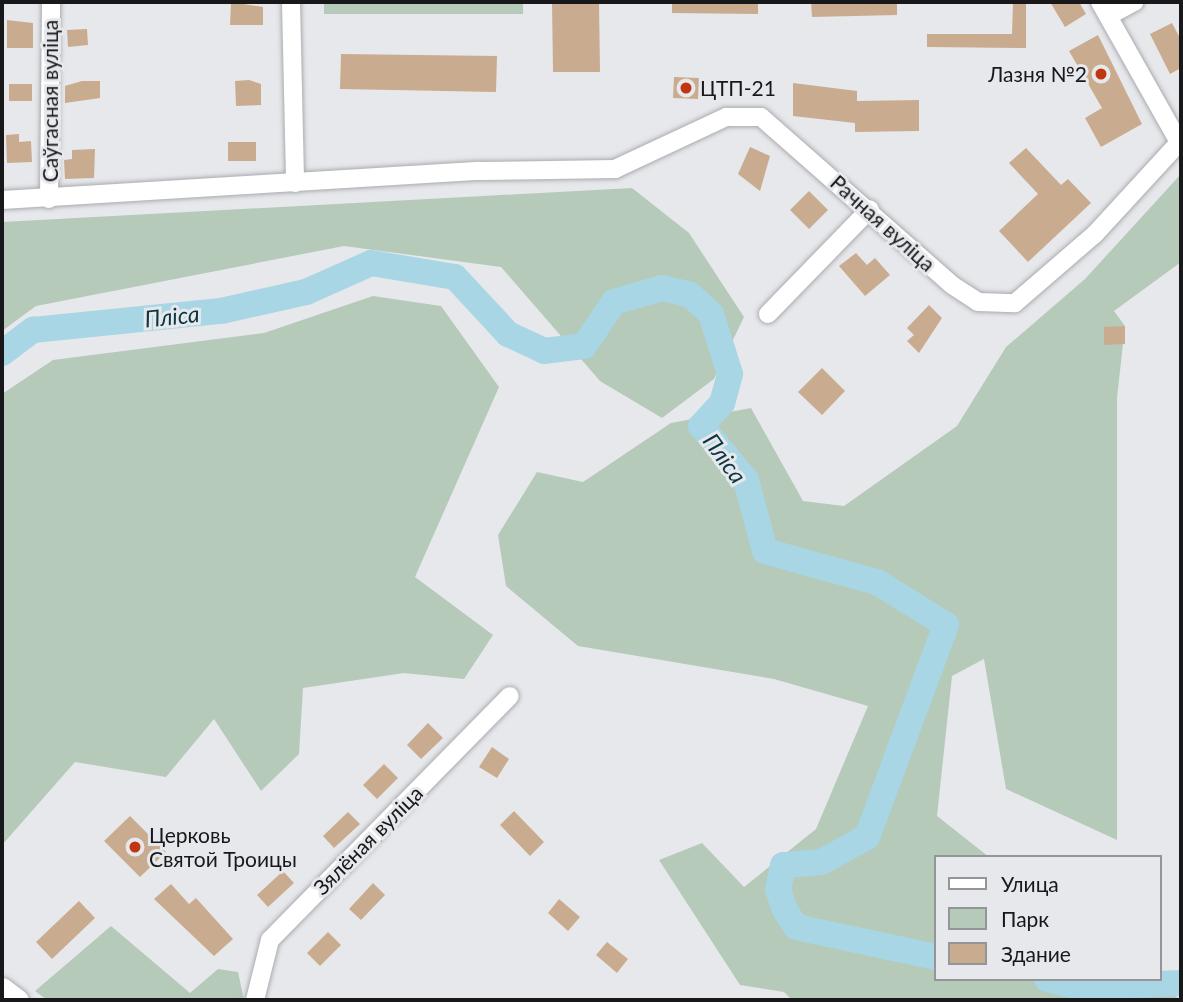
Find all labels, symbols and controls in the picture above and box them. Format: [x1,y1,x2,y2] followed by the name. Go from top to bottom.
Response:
[37,20,63,182] street label: Саўгасная вуліца
[988,61,1087,87] place label: Лазня №2
[1093,66,1109,82] marker: Лазня №2
[700,75,776,101] place label: ЦТП-21
[678,80,694,96] marker: ЦТП-21
[826,169,940,277] street label: Рачная вуліца
[143,299,201,333] water label: Пліса
[698,428,752,488] water label: Пліса
[308,780,428,900] street label: Зялёная вуліца
[149,822,297,872] place label: Церковь Святой Троицы
[127,839,143,855] marker: Церковь Святой Троицы
[934,855,1162,981] legend
[1001,871,1059,896] text: Улица
[1001,906,1049,931] text: Парк
[1001,941,1071,966] text: Здание

